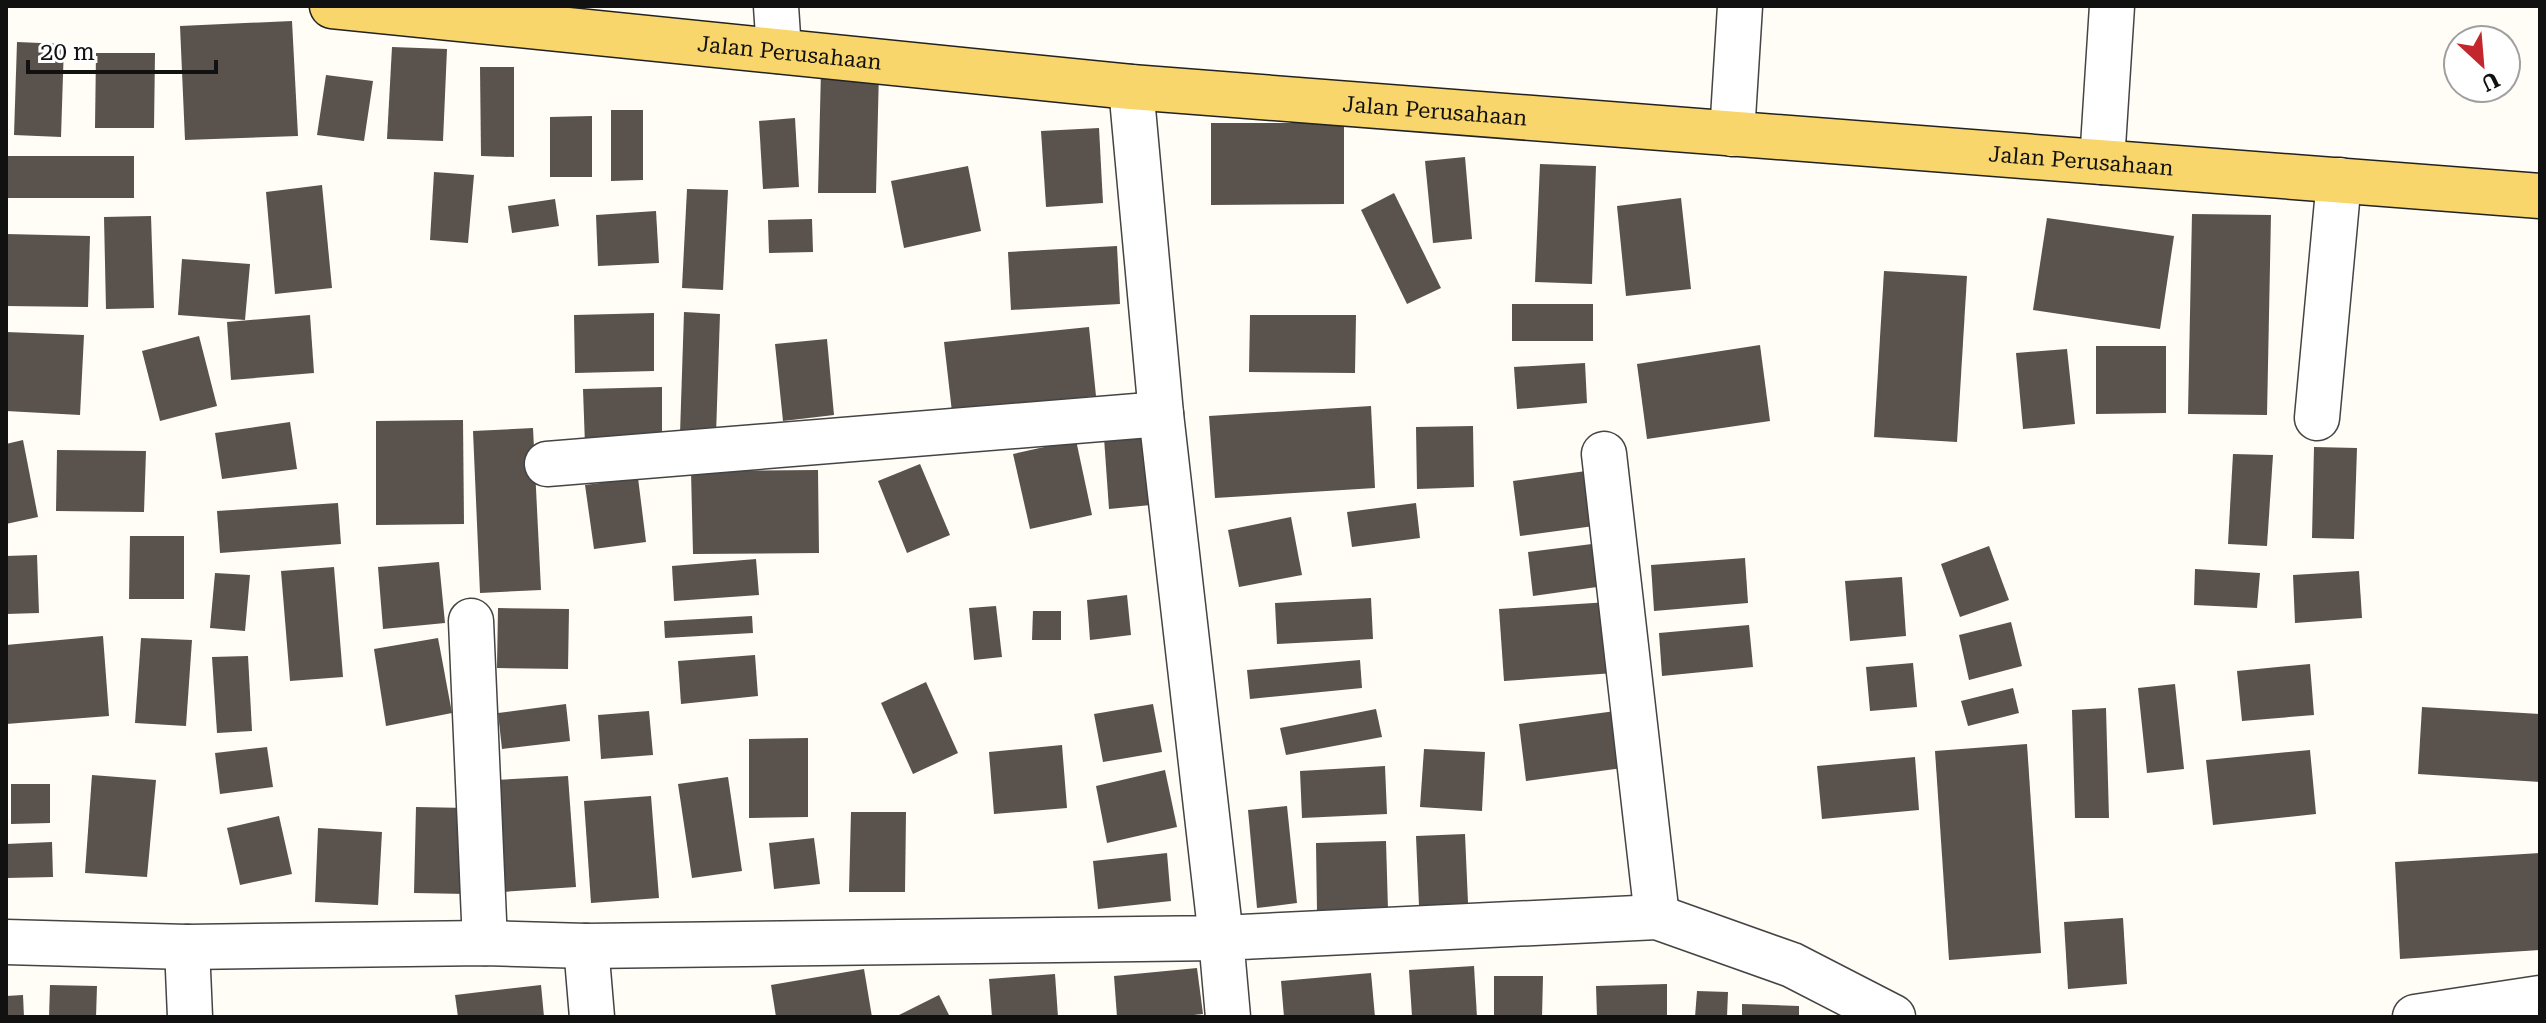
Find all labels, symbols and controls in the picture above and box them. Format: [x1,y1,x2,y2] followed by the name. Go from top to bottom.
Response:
[28,24,216,74] scale bar
[2442,24,2522,104] north arrow
[696,31,883,74] street label: Jalan Perusahaan
[40,38,95,66] text: 20 m
[2477,67,2504,97] text: U
[1342,91,1528,130] street label: Jalan Perusahaan
[1988,141,2174,180] street label: Jalan Perusahaan

